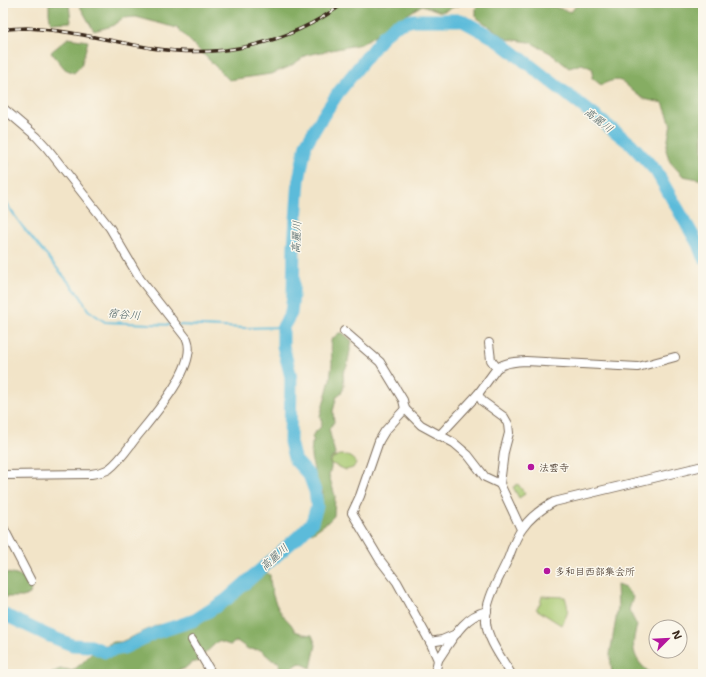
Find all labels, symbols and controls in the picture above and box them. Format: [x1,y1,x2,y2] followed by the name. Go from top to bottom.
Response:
[581,104,616,136] water label: 高麗川
[288,220,305,254] water label: 高麗川
[107,306,141,323] water label: 宿谷川
[539,461,569,474] place label: 法雲寺
[526,462,536,472] marker: 法雲寺
[257,541,292,574] water label: 高麗川
[555,565,635,578] place label: 多和目西部集会所
[542,566,552,576] marker: 多和目西部集会所
[648,619,688,659] north arrow
[668,628,685,642] text: N

